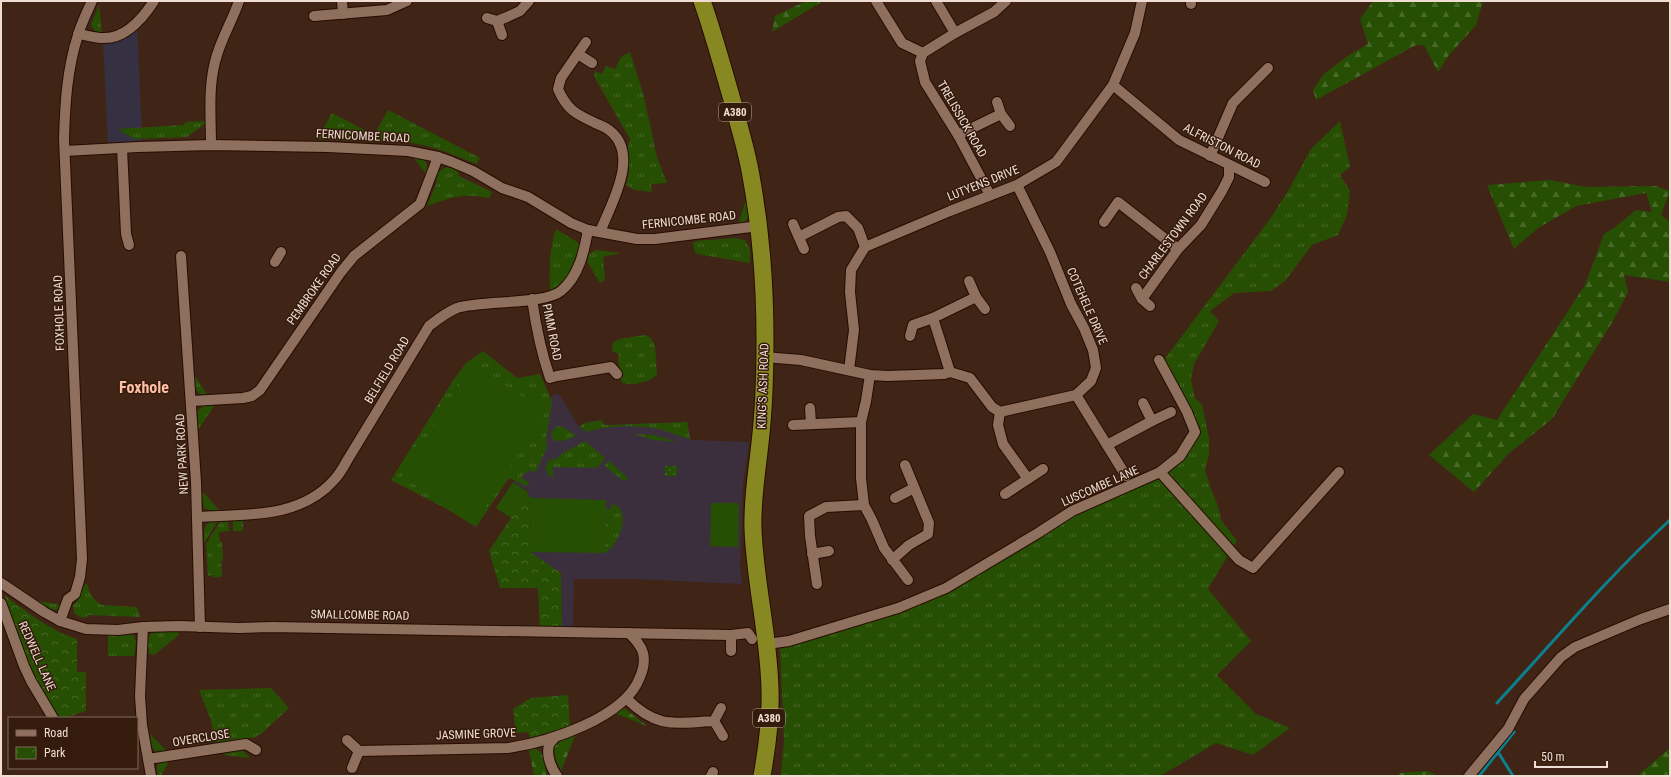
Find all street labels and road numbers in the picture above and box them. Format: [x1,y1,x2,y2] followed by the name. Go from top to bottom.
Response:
[934,78,990,160] street label: TRELISSICK ROAD
[719,103,751,121] road number: A380
[1181,121,1263,172] street label: ALFRISTON ROAD
[316,127,411,145] street label: FERNICOMBE ROAD
[945,162,1021,204] street label: LUTYENS DRIVE
[1136,190,1210,282] street label: CHARLESTOWN ROAD
[641,208,737,232] street label: FERNICOMBE ROAD
[284,250,344,328] street label: PEMBROKE ROAD
[1064,265,1110,347] street label: COTEHELE DRIVE
[51,275,67,351] street label: FOXHOLE ROAD
[540,302,564,362] street label: PIMM ROAD
[362,334,413,406] street label: BELFIELD ROAD
[755,343,771,429] street label: KING'S ASH ROAD
[173,413,191,495] street label: NEW PARK ROAD
[1059,463,1141,509] street label: LUSCOMBE LANE
[310,607,410,623] street label: SMALLCOMBE ROAD
[15,619,59,693] street label: REDWELL LANE
[753,709,785,727] road number: A380
[436,726,516,742] street label: JASMINE GROVE
[171,727,231,749] street label: OVERCLOSE

